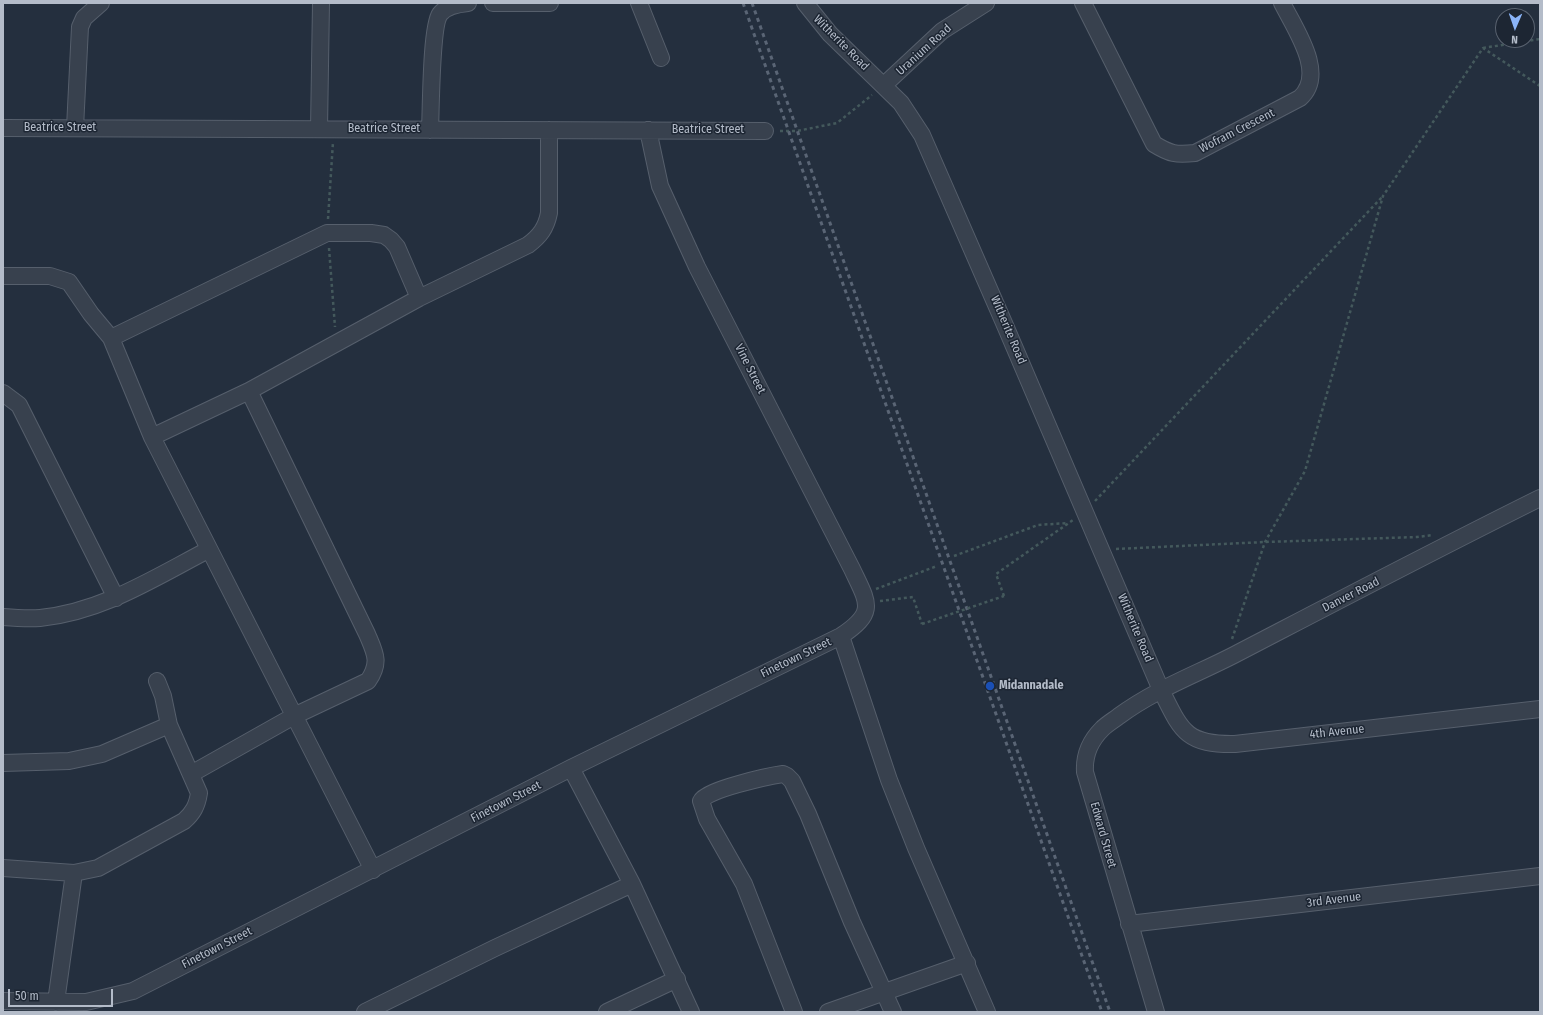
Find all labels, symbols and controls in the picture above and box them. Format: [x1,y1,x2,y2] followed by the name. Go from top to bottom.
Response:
[1495,8,1535,48] north arrow
[810,12,872,74] street label: Witherite Road
[893,21,955,79] street label: Uranium Road
[1511,33,1518,46] text: N
[1197,106,1277,156] street label: Wofram Crescent
[24,121,96,135] street label: Beatrice Street
[348,122,420,136] street label: Beatrice Street
[672,123,744,137] street label: Beatrice Street
[987,294,1029,366] street label: Witherite Road
[731,342,769,396] street label: Vine Street
[1320,574,1382,616] street label: Danver Road
[1114,592,1156,664] street label: Witherite Road
[758,635,834,681] street label: Finetown Street
[999,679,1063,693] place label: Midannadale
[984,680,996,692] marker: Midannadale
[1309,722,1365,742] street label: 4th Avenue
[469,778,543,826] street label: Finetown Street
[1087,800,1119,870] street label: Edward Street
[1306,890,1362,910] street label: 3rd Avenue
[180,924,254,972] street label: Finetown Street
[10,981,115,1007] scale bar
[15,989,39,1003] text: 50 m

